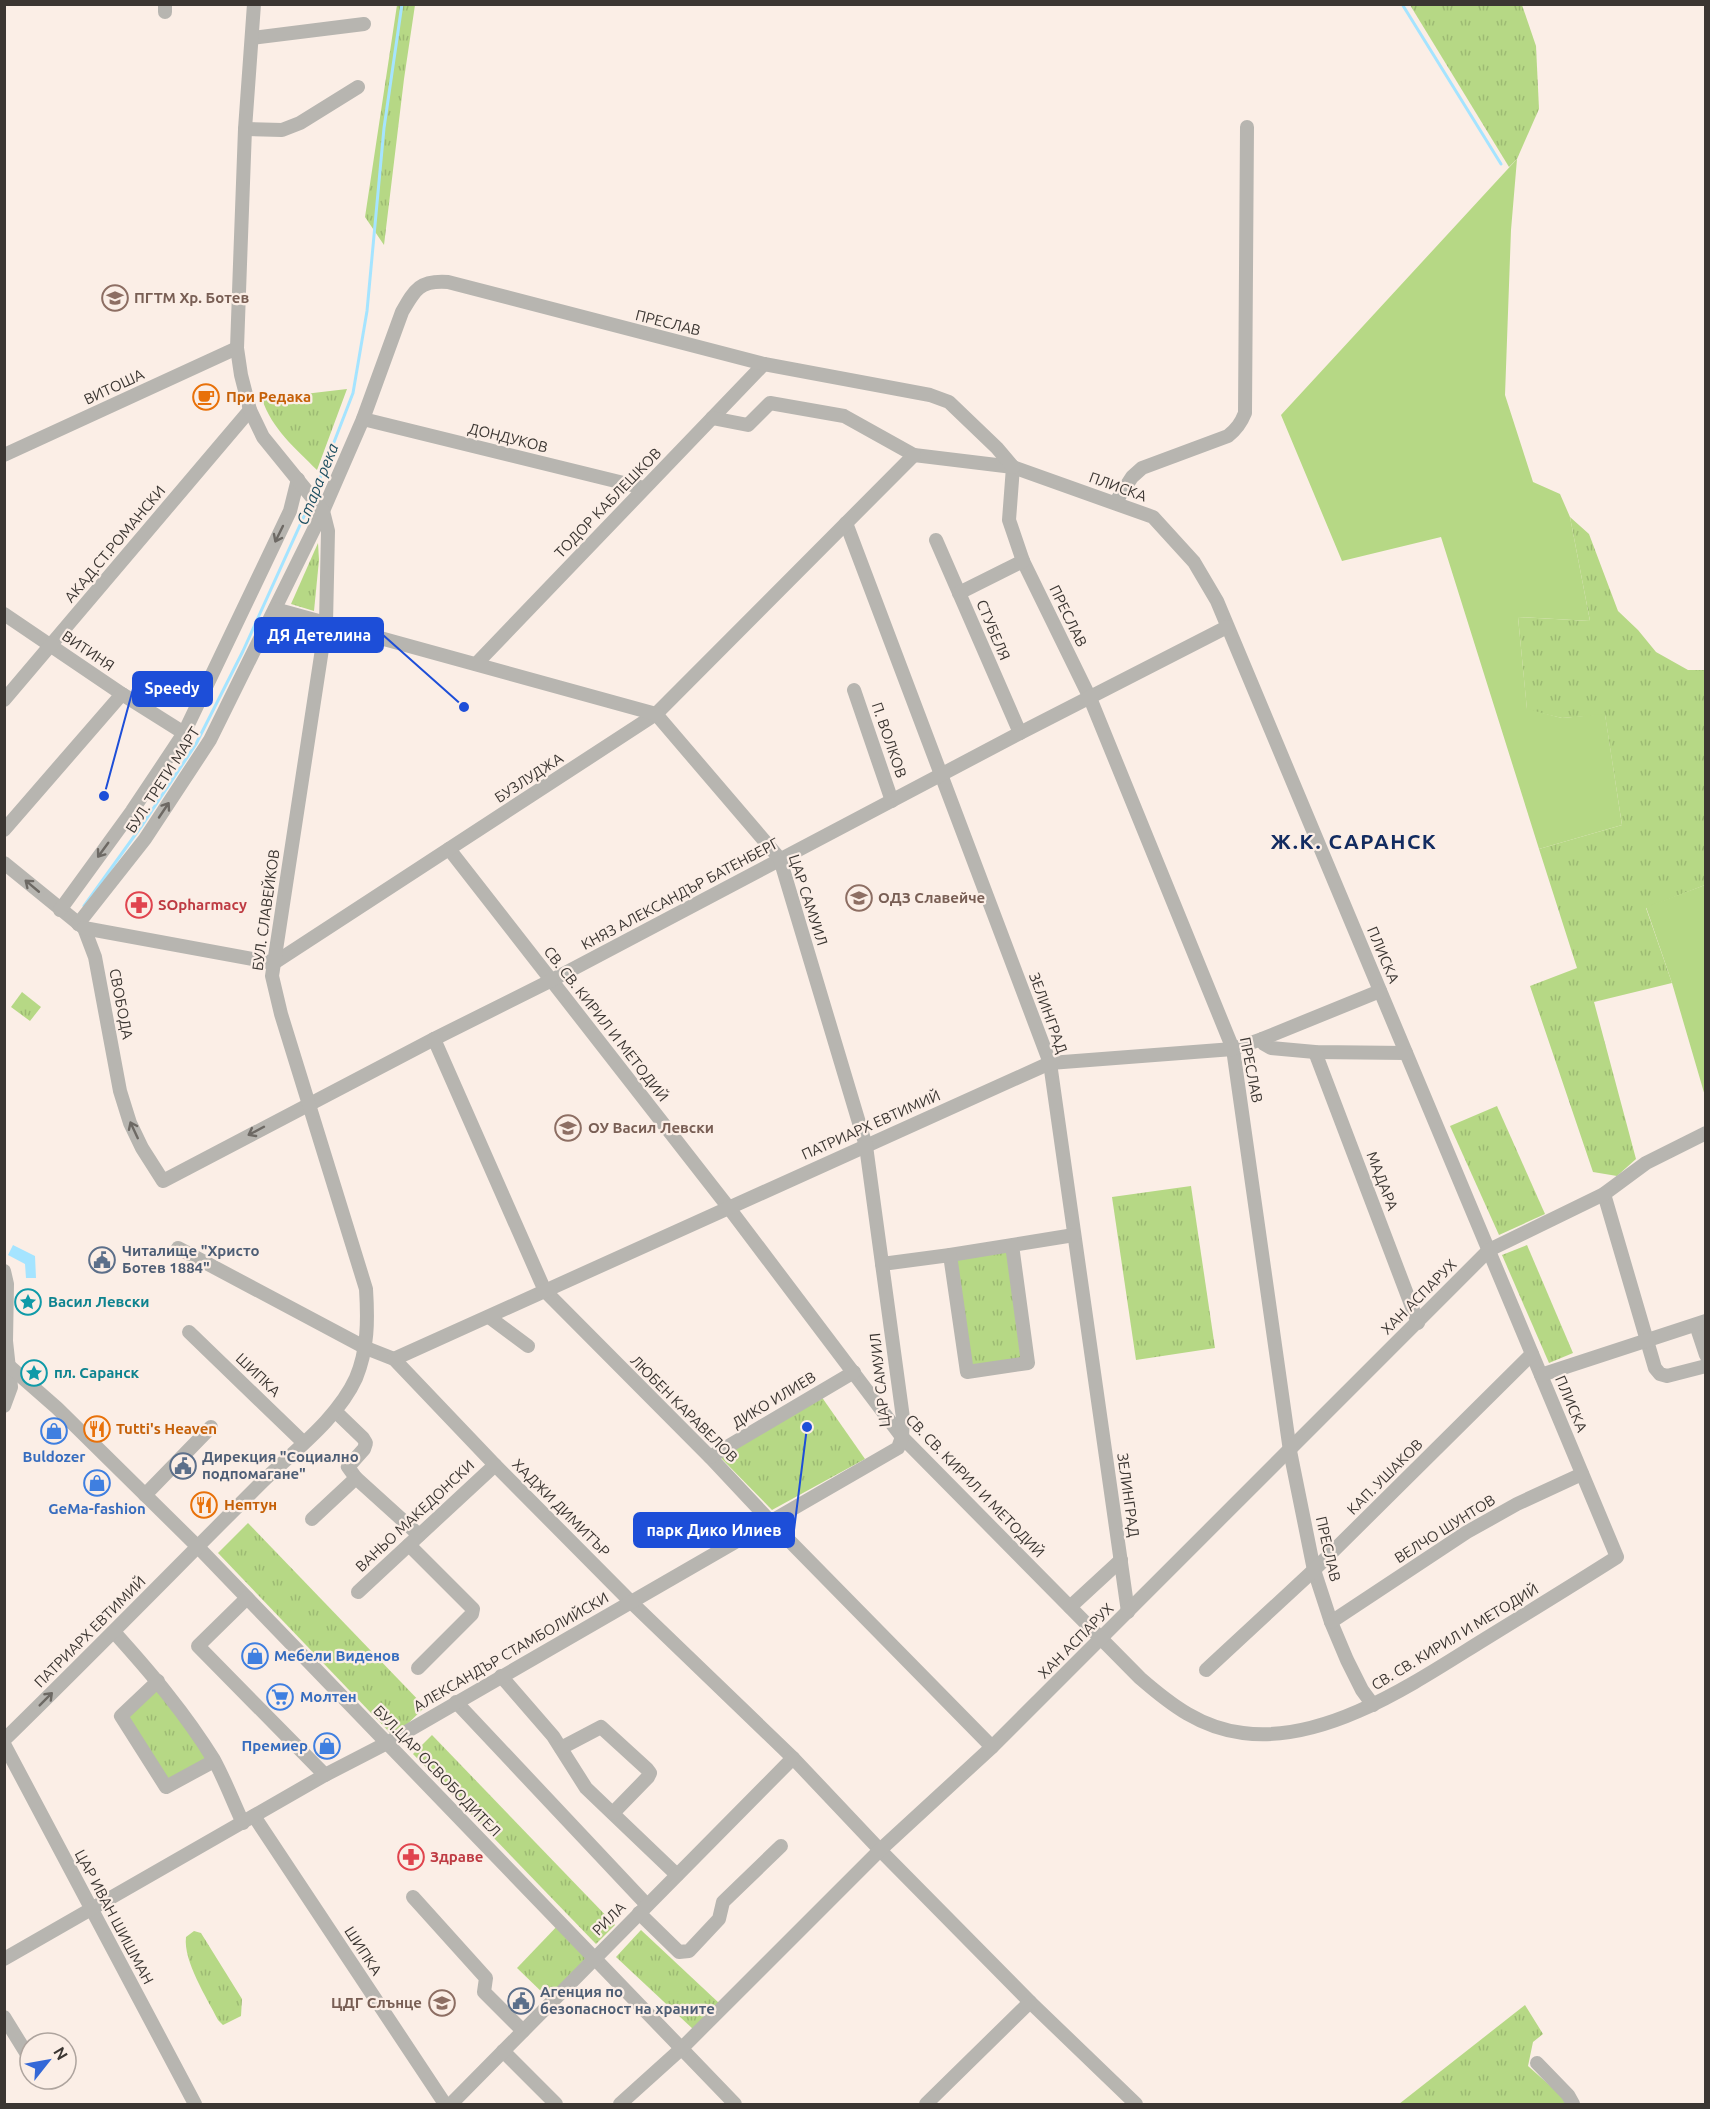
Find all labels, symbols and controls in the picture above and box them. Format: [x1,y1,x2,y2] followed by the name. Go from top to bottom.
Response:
[100,283,130,313] school or university icon: ПГТМ Хр. Ботев
[134,289,249,306] place label: ПГТМ Хр. Ботев
[634,306,703,339] street label: ПРЕСЛАВ
[81,365,147,408] street label: ВИТОША
[191,382,221,412] cafe icon: При Редака
[226,388,311,405] place label: При Редака
[467,419,550,456] street label: ДОНДУКОВ
[293,440,342,527] water label: Стара река
[551,444,664,561] street label: ТОДОР КАБЛЕШКОВ
[1087,468,1149,505] street label: ПЛИСКА
[61,482,168,605] street label: АКАД.СТ.РОМАНСКИ
[272,524,284,542] one-way arrow
[1046,582,1091,649] street label: ПРЕСЛАВ
[973,597,1014,663] street label: СТУБЕЛЯ
[255,618,383,652] callout: ДЯ Детелина
[267,626,371,644] text: ДЯ Детелина
[59,627,118,674] street label: ВИТИНЯ
[133,672,212,706] callout: Speedy
[144,679,200,697] text: Speedy
[869,700,910,780] street label: П. ВОЛКОВ
[122,723,203,836] street label: БУЛ. ТРЕТИ МАРТ
[491,749,566,806] street label: БУЗЛУДЖА
[158,803,170,819] one-way arrow
[1271,829,1437,853] district label: Ж.К. САРАНСК
[578,834,782,953] street label: КНЯЗ АЛЕКСАНДЪР БАТЕНБЕРГ
[97,842,110,858] one-way arrow
[249,848,282,972] street label: БУЛ. СЛАВЕЙКОВ
[786,852,831,947] street label: ЦАР САМУИЛ
[24,880,40,893] one-way arrow
[844,883,874,913] school or university icon: ОДЗ Славейче
[878,889,985,906] place label: ОДЗ Славейче
[124,890,154,920] pharmacy icon: SOpharmacy
[158,896,247,913] place label: SOpharmacy
[1364,924,1403,986] street label: ПЛИСКА
[541,943,672,1104] street label: СВ. СВ. КИРИЛ И МЕТОДИЙ
[106,967,137,1041] street label: СВОБОДА
[1026,970,1071,1056] street label: ЗЕЛИНГРАД
[1237,1036,1266,1104] street label: ПРЕСЛАВ
[799,1086,943,1163] street label: ПАТРИАРХ ЕВТИМИЙ
[553,1113,583,1143] school or university icon: ОУ Васил Левски
[588,1119,714,1136] place label: ОУ Васил Левски
[127,1121,138,1139] one-way arrow
[248,1126,266,1137] one-way arrow
[1363,1149,1402,1213] street label: МАДАРА
[122,1242,260,1276] place label: Читалище "Христо Ботев 1884"
[87,1245,117,1275] public building icon: Читалище "Христо Ботев 1884"
[1378,1256,1460,1338] street label: ХАН АСПАРУХ
[13,1287,43,1317] place icon: Васил Левски
[48,1293,149,1310] place label: Васил Левски
[866,1332,893,1428] street label: ЦАР САМУИЛ
[233,1349,284,1400] street label: ШИПКА
[627,1352,741,1466] street label: ЛЮБЕН КАРАВЕЛОВ
[19,1358,49,1388] place icon: пл. Саранск
[54,1364,140,1381] place label: пл. Саранск
[729,1368,819,1431] street label: ДИКО ИЛИЕВ
[1552,1373,1591,1435] street label: ПЛИСКА
[903,1411,1048,1560] street label: СВ. СВ. КИРИЛ И МЕТОДИЙ
[82,1414,112,1444] restaurant icon: Tutti's Heaven
[39,1416,69,1446] shop icon: Buldozer
[116,1420,217,1437] place label: Tutti's Heaven
[1343,1435,1426,1518] street label: КАП. УШАКОВ
[22,1448,86,1465] place label: Buldozer
[202,1448,359,1482] place label: Дирекция "Социално подпомагане"
[168,1451,198,1481] public building icon: Дирекция "Социално подпомагане"
[1114,1452,1143,1538] street label: ЗЕЛИНГРАД
[509,1455,614,1560] street label: ХАДЖИ ДИМИТЪР
[352,1456,477,1575] street label: ВАНЬО МАКЕДОНСКИ
[82,1468,112,1498] shop icon: GeMa-fashion
[189,1490,219,1520] restaurant icon: Нептун
[1391,1491,1498,1566] street label: ВЕЛЧО ШУНТОВ
[224,1496,277,1513] place label: Нептун
[48,1500,146,1517] place label: GeMa-fashion
[634,1513,794,1547] callout: парк Дико Илиев
[1313,1515,1344,1583] street label: ПРЕСЛАВ
[646,1521,782,1539] text: парк Дико Илиев
[31,1573,149,1691] street label: ПАТРИАРХ ЕВТИМИЙ
[1368,1580,1541,1693] street label: СВ. СВ. КИРИЛ И МЕТОДИЙ
[410,1589,611,1714] street label: АЛЕКСАНДЪР СТАМБОЛИЙСКИ
[1035,1600,1117,1682] street label: ХАН АСПАРУХ
[240,1641,270,1671] shop icon: Мебели Виденов
[274,1647,400,1664] place label: Мебели Виденов
[265,1682,295,1712] supermarket icon: Молтен
[300,1688,357,1705] place label: Молтен
[39,1692,54,1707] one-way arrow
[370,1702,504,1840] street label: БУЛ.ЦАР ОСВОБОДИТЕЛ
[312,1731,342,1761] shop icon: Премиер
[241,1737,308,1754] place label: Премиер
[396,1842,426,1872] pharmacy icon: Здраве
[72,1847,157,1987] street label: ЦАР ИВАН ШИШМАН
[430,1848,483,1865] place label: Здраве
[589,1898,629,1939] street label: РИЛА
[341,1923,386,1979] street label: ШИПКА
[540,1983,715,2017] place label: Агенция по безопасност на храните
[506,1986,536,2016] public building icon: Агенция по безопасност на храните
[427,1988,457,2018] school or university icon: ЦДГ Слънце
[331,1994,422,2011] place label: ЦДГ Слънце
[18,2031,78,2091] north arrow
[50,2044,72,2063] text: N

